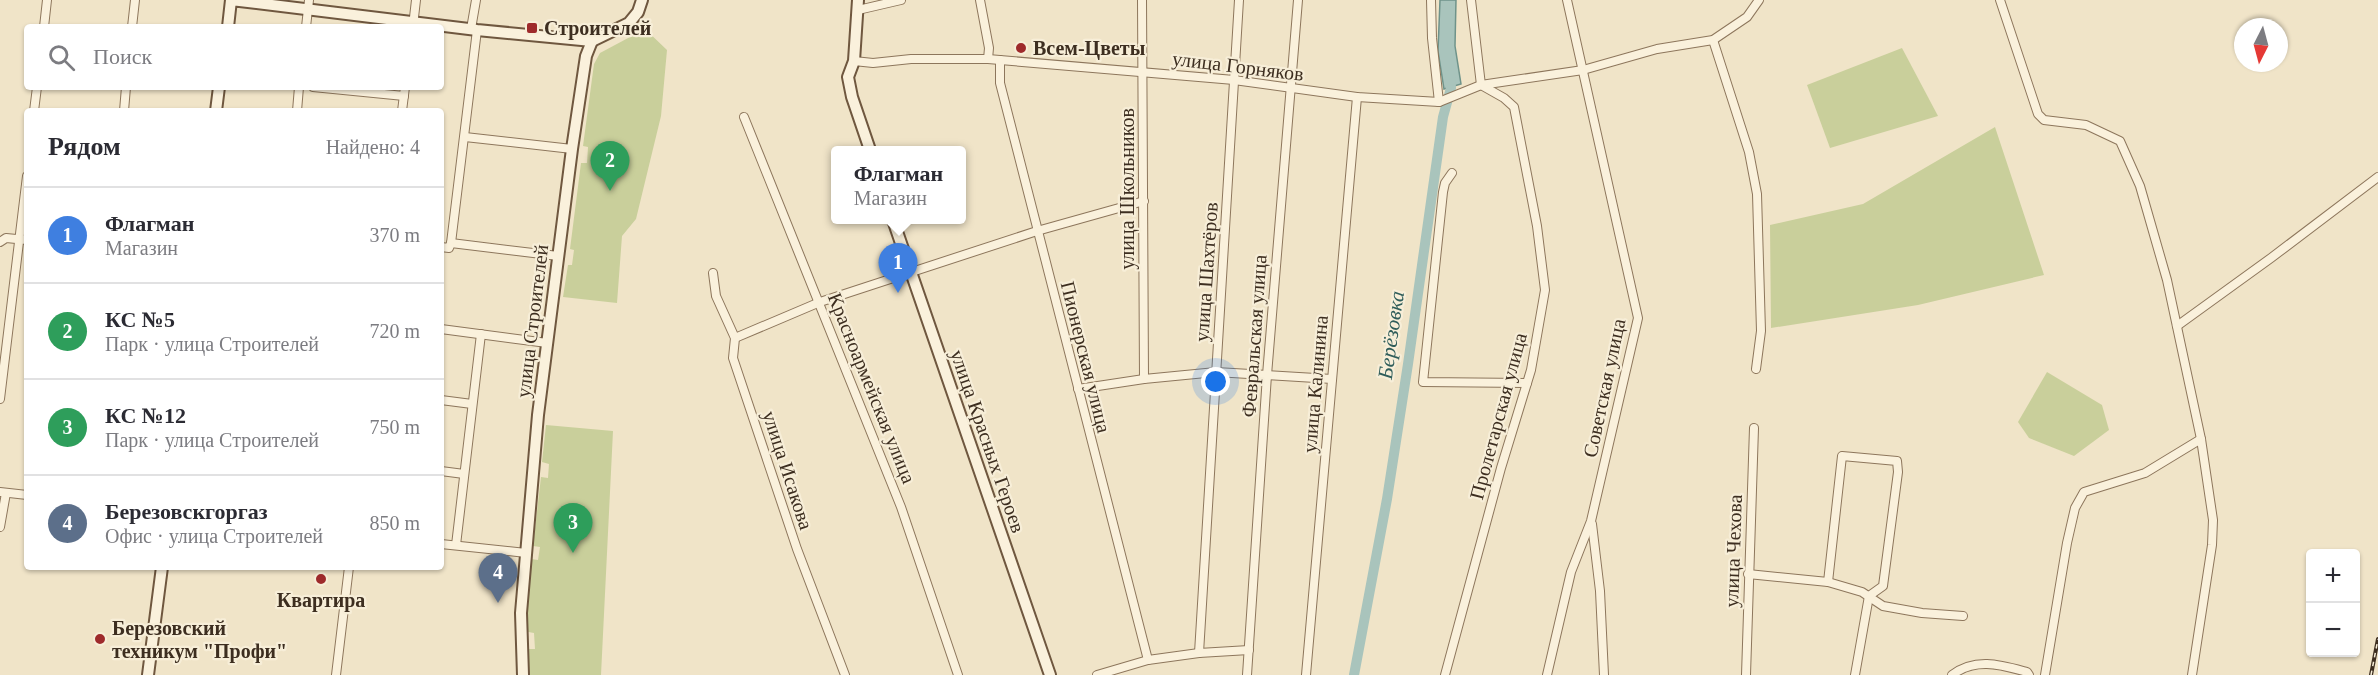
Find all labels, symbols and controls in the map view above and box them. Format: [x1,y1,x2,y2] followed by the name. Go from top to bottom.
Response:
[544,17,651,40] place label: Строителей
[2234,18,2288,72] north arrow
[525,21,539,35] marker: Строителей
[24,24,444,90] search box
[1033,37,1146,60] place label: Всем-Цветы
[45,41,78,74] icon: search
[1014,41,1028,55] marker: Всем-Цветы
[93,44,152,69] text: Поиск
[1171,47,1305,86] street label: улица Горняков
[1116,108,1139,270] street label: улица Школьников
[48,132,121,161] text: Рядом
[326,136,420,158] text: Найдено: 4
[590,142,630,191] pin: 2
[831,146,966,224] popup
[854,161,943,186] text: Флагман
[854,187,927,209] text: Магазин
[1190,201,1223,343] street label: улица Шахтёров
[105,211,194,236] text: Флагман
[63,224,73,246] text: 1
[369,224,420,246] text: 370 m
[105,237,178,259] text: Магазин
[512,243,553,399] street label: улица Строителей
[878,244,918,293] pin: 1
[1237,254,1272,418] street label: Февральская улица
[1056,279,1116,435] street label: Пионерская улица
[1373,289,1409,382] water label: Берёзовка
[823,290,920,487] street label: Красноармейская улица
[105,307,175,332] text: КС №5
[1298,314,1333,454] street label: улица Калинина
[1579,316,1630,460] street label: Советская улица
[63,320,73,342] text: 2
[369,320,420,342] text: 720 m
[1465,330,1532,502] street label: Пролетарская улица
[105,333,319,355] text: Парк · улица Строителей
[945,347,1030,536] street label: улица Красных Героев
[1201,367,1230,396] your location
[105,403,186,428] text: КС №12
[757,408,818,533] street label: улица Исакова
[63,416,73,438] text: 3
[369,416,420,438] text: 750 m
[105,429,319,451] text: Парк · улица Строителей
[1720,494,1747,608] street label: улица Чехова
[105,499,268,524] text: Березовскгоргаз
[554,504,592,553] pin: 3
[63,512,73,534] text: 4
[369,512,420,534] text: 850 m
[105,525,323,547] text: Офис · улица Строителей
[2306,549,2360,657] map controls
[2306,549,2360,603] button: +
[478,554,518,603] pin: 4
[314,572,328,586] marker: Квартира
[277,589,365,612] place label: Квартира
[2306,603,2360,657] button: −
[112,617,287,663] place label: Березовский техникум "Профи"
[93,632,107,646] marker: Березовский техникум "Профи"

